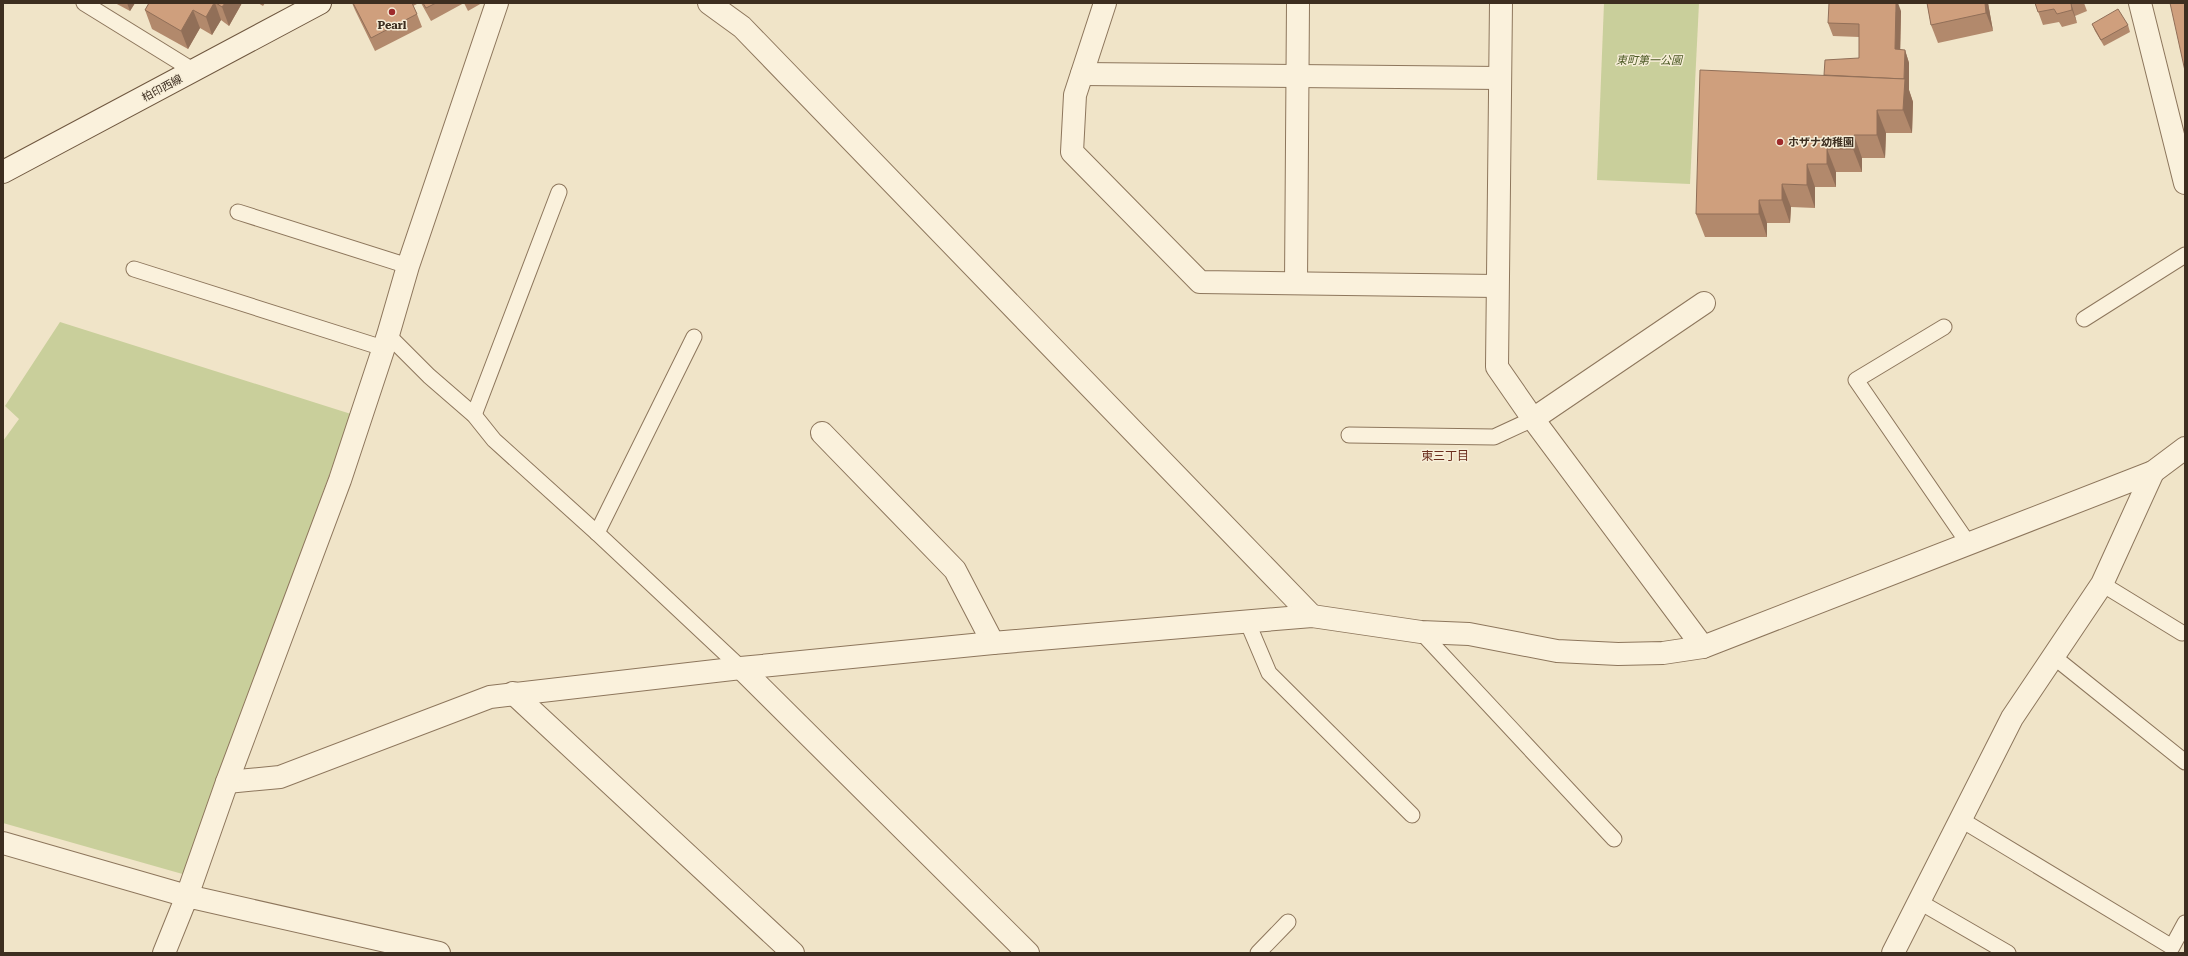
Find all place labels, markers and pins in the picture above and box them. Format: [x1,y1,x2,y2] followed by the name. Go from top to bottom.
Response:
[387,7,397,17] marker: Pearl
[378,19,407,32] place label: Pearl
[1788,136,1854,149] place label: ホザナ幼稚園
[1775,137,1785,147] marker: ホザナ幼稚園

